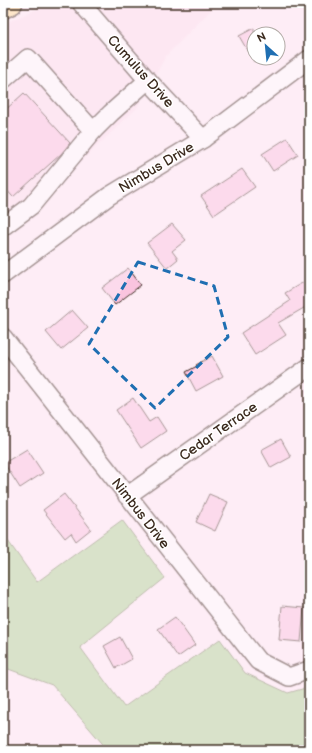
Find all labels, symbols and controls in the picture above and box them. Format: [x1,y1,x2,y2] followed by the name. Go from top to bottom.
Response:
[246,26,286,66] north arrow
[255,30,268,45] text: N
[104,32,178,111] street label: Cumulus Drive
[116,138,197,197] street label: Nimbus Drive
[176,398,261,465] street label: Cedar Terrace
[108,475,173,552] street label: Nimbus Drive

